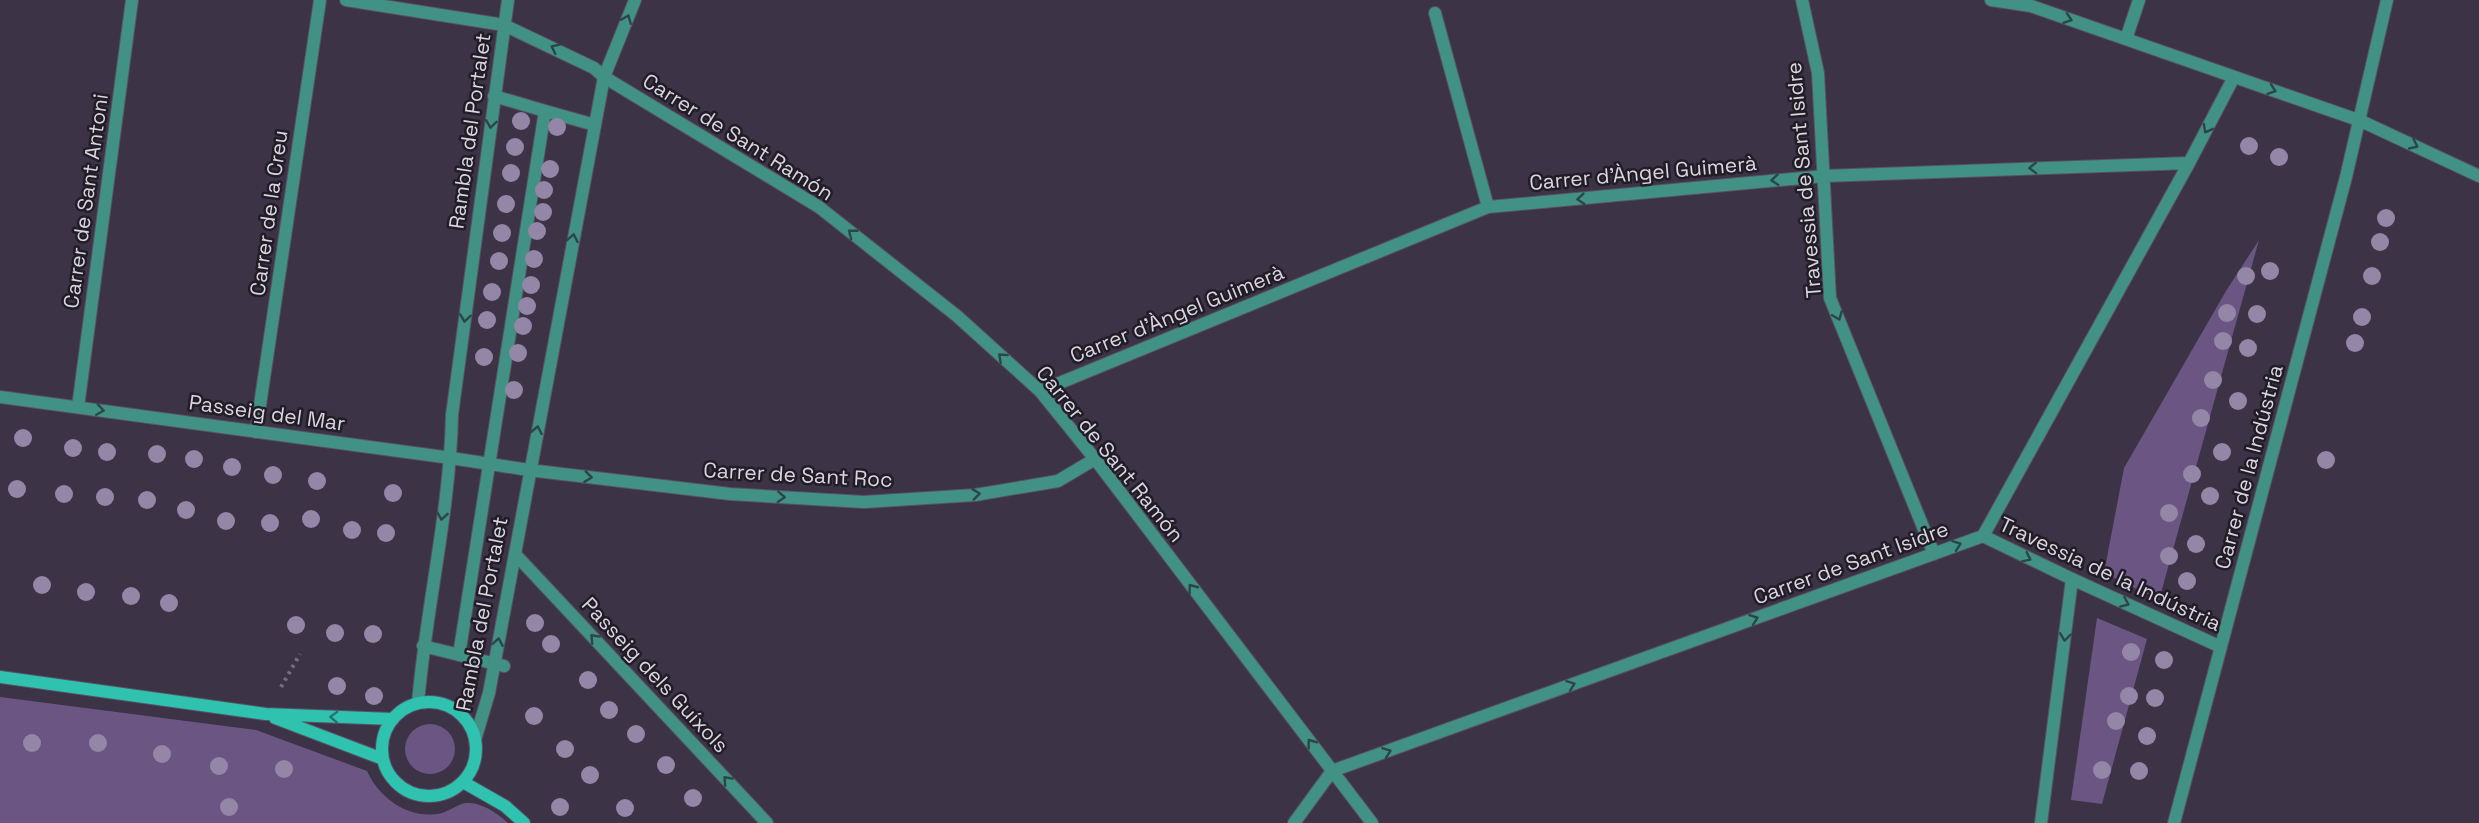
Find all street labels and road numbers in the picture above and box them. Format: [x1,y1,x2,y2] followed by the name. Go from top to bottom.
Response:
[442,31,497,231] street label: Rambla del Portalet
[1780,61,1827,299] street label: Travessia de Sant Isidre
[638,67,839,206] street label: Carrer de Sant Ramón
[57,92,114,310] street label: Carrer de Sant Antoni
[244,128,293,298] street label: Carrer de la Creu
[1528,149,1758,196] street label: Carrer d'Àngel Guimerà
[1066,258,1288,369] street label: Carrer d'Àngel Guimerà
[1031,360,1190,548] street label: Carrer de Sant Ramón
[2208,362,2289,572] street label: Carrer de la Indústria
[187,388,347,437] street label: Passeig del Mar
[703,456,893,493] street label: Carrer de Sant Roc
[1995,510,2226,637] street label: Travessia de la Indústria
[449,514,514,714] street label: Rambla del Portalet
[1750,515,1952,610] street label: Carrer de Sant Isidre
[576,591,735,758] street label: Passeig dels Guíxols

